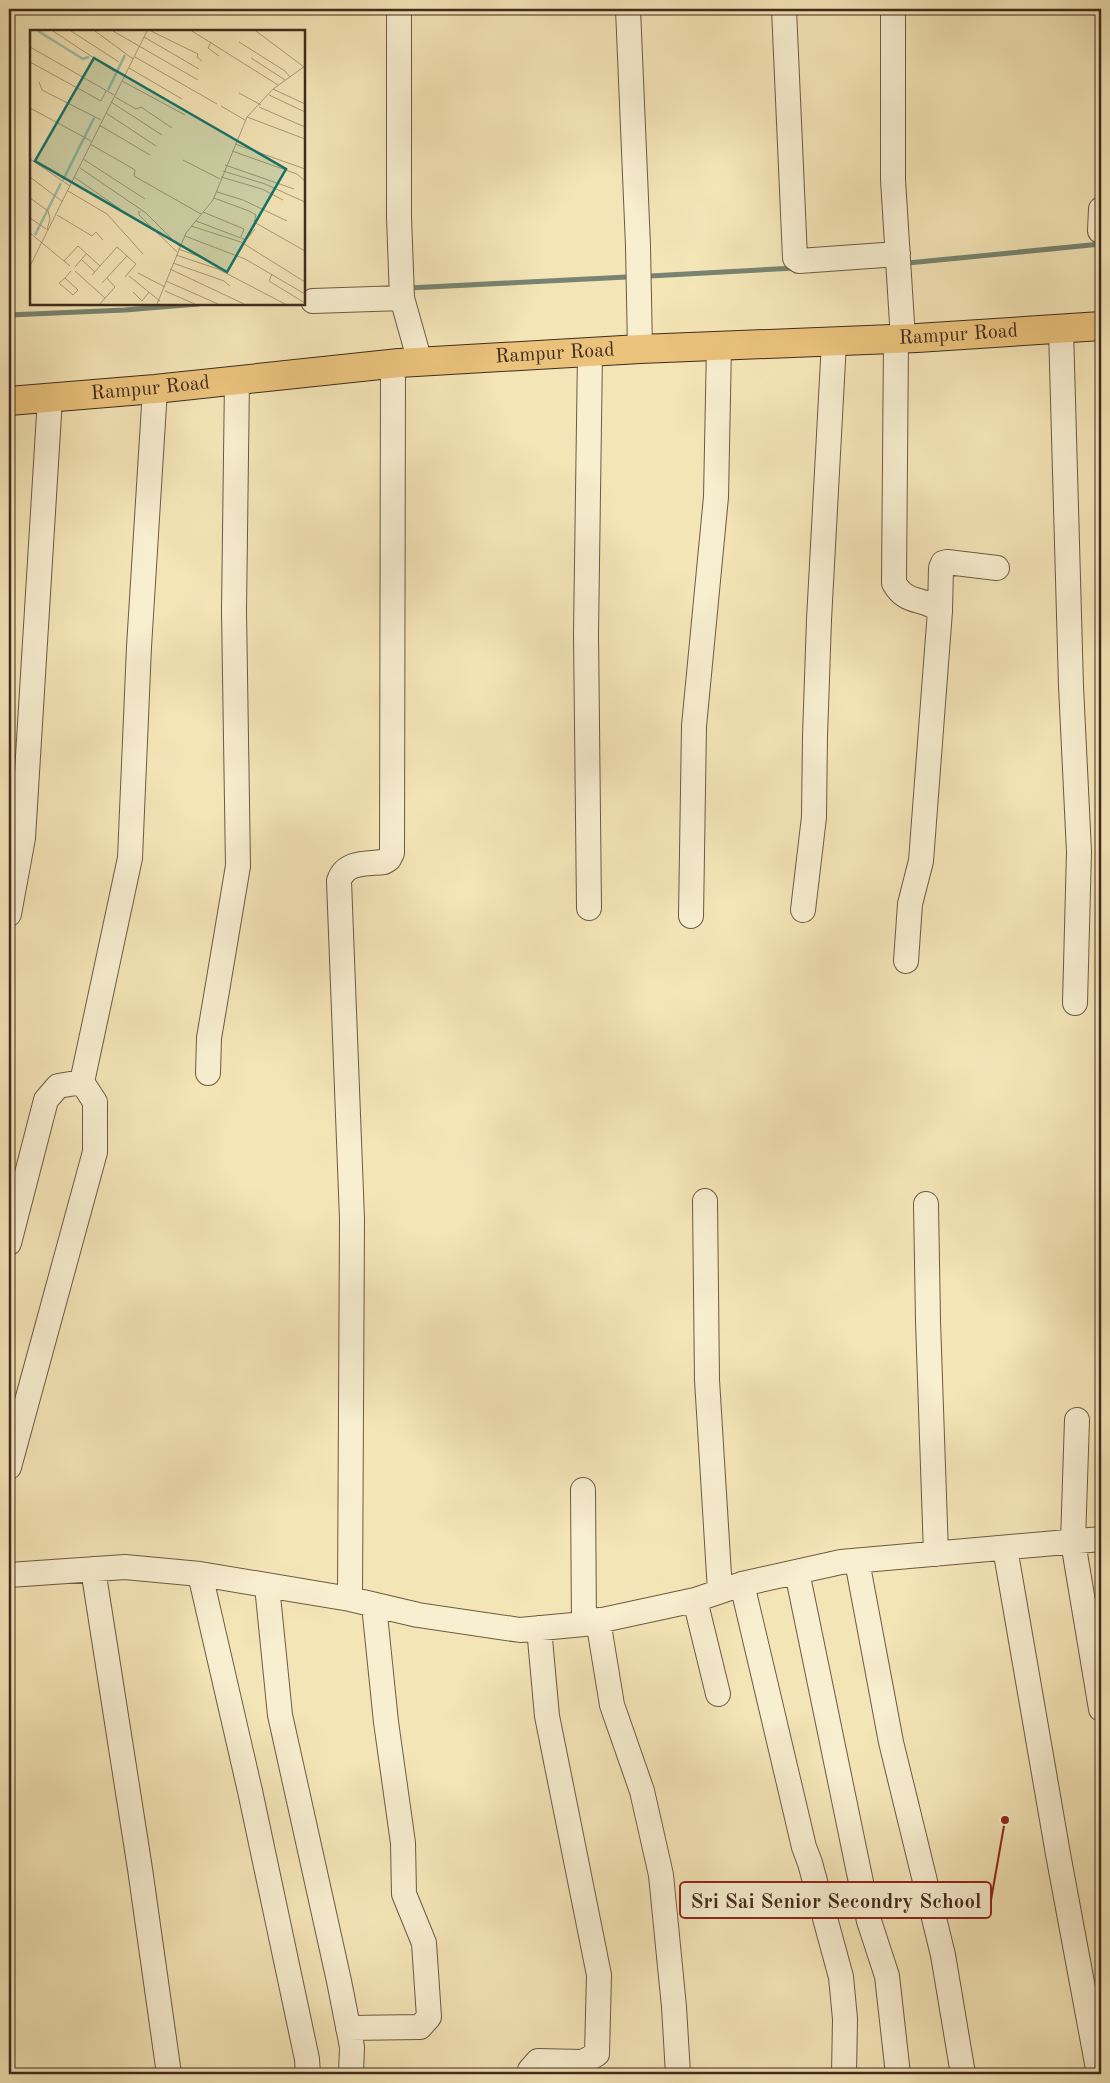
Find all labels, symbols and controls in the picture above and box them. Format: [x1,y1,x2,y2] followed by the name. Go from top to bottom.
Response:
[30,30,305,305] inset map
[898,321,1019,349] street label: Rampur Road
[495,340,615,367] street label: Rampur Road
[90,373,211,404] street label: Rampur Road
[680,1882,991,1918] callout: Sri Sai Senior Secondry School
[691,1892,981,1913] text: Sri Sai Senior Secondry School

